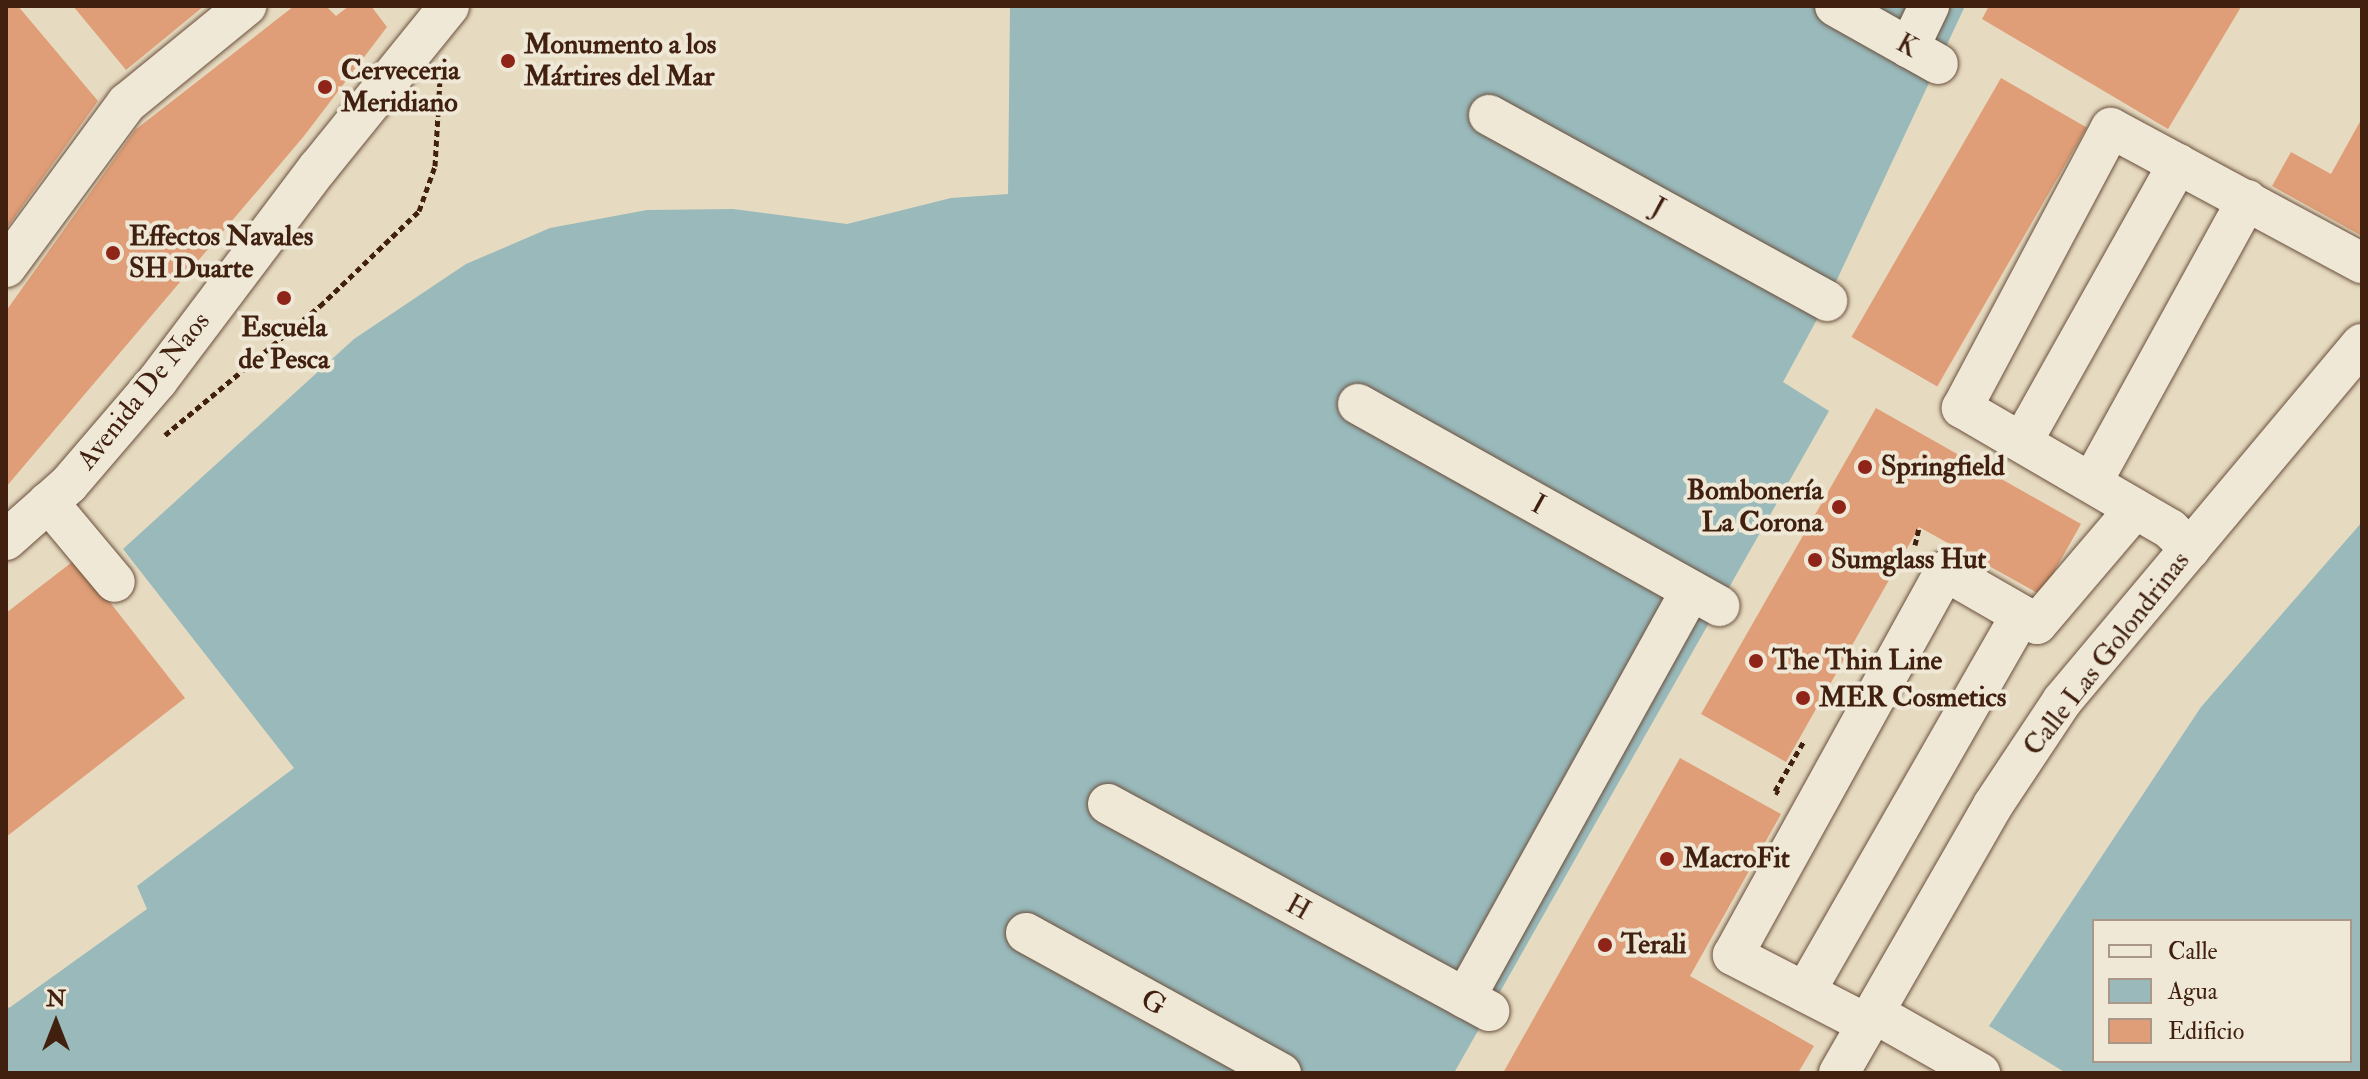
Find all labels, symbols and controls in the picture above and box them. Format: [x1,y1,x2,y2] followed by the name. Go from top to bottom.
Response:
[1890,27,1924,65] street label: K
[524,28,716,94] place label: Monumento a los Mártires del Mar
[499,52,517,70] marker: Monumento a los Mártires del Mar
[341,54,460,120] place label: Cerveceria Meridiano
[316,78,334,96] marker: Cerveceria Meridiano
[1645,191,1671,225] street label: J
[129,220,313,286] place label: Effectos Navales SH Duarte
[104,244,122,262] marker: Effectos Navales SH Duarte
[275,289,293,307] marker: Escuela de Pesca
[70,305,218,477] street label: Avenida De Naos
[238,311,330,377] place label: Escuela de Pesca
[1881,450,2005,484] place label: Springfield
[1856,458,1874,476] marker: Springfield
[1687,474,1823,540] place label: Bombonería La Corona
[1525,488,1551,522] street label: I
[1830,498,1848,516] marker: Bombonería La Corona
[1831,543,1986,577] place label: Sumglass Hut
[2017,545,2197,763] street label: Calle Las Golondrinas
[1806,551,1824,569] marker: Sumglass Hut
[1772,644,1942,678] place label: The Thin Line
[1747,652,1765,670] marker: The Thin Line
[1819,681,2006,715] place label: MER Cosmetics
[1794,689,1812,707] marker: MER Cosmetics
[1683,842,1790,876] place label: MacroFit
[1658,850,1676,868] marker: MacroFit
[1280,888,1316,928] street label: H
[2092,919,2352,1063] legend
[1621,928,1687,962] place label: Terali
[1596,936,1614,954] marker: Terali
[2168,936,2218,967] text: Calle
[2168,976,2218,1007] text: Agua
[16,983,96,1063] north arrow
[1135,983,1171,1023] street label: G
[46,985,66,1013] text: N
[2168,1016,2244,1047] text: Edificio

